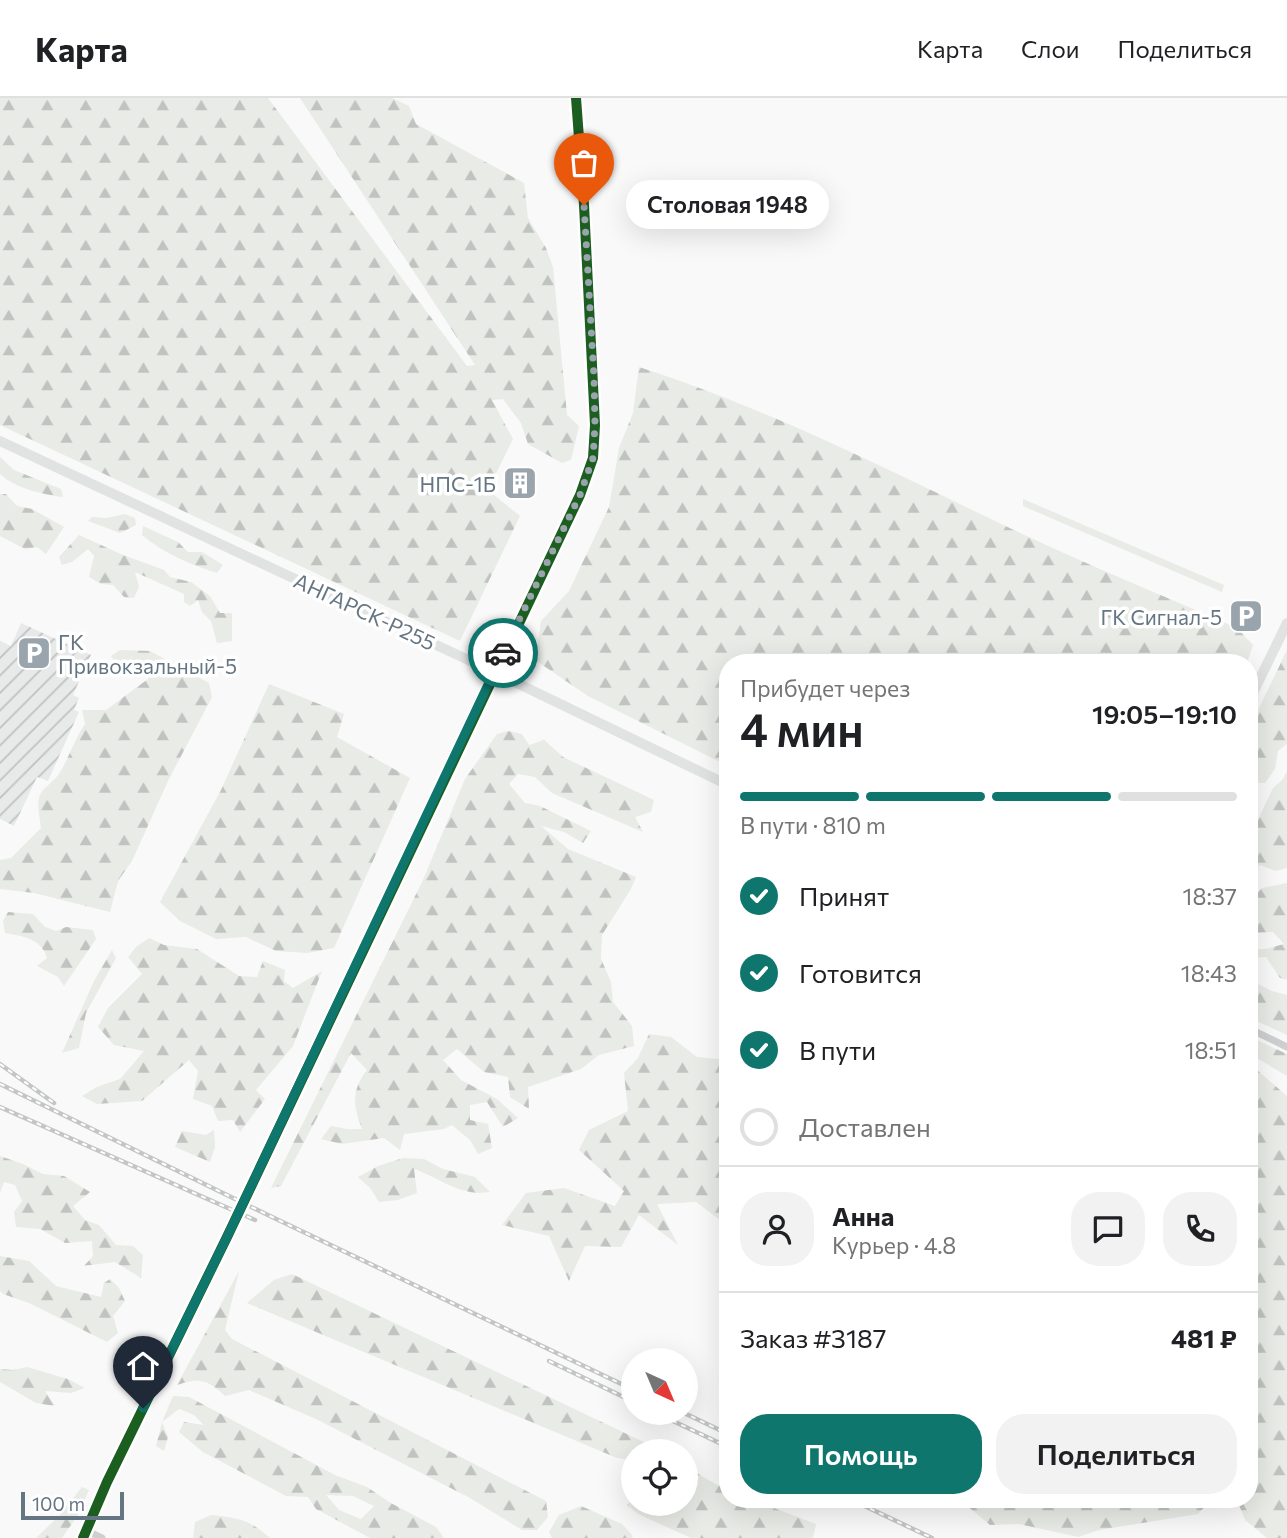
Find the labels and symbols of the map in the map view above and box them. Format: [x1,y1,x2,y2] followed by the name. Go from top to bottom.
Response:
[554,133,614,205] pin
[626,180,829,230] callout: Столовая 1948
[501,464,539,502] building icon: НПС-1Б
[420,471,496,496] place label: НПС-1Б
[290,567,440,655] street label: АНГАРСК-Р255
[1227,597,1265,635] parking icon: ГК Сигнал-5
[1100,604,1222,629] place label: ГК Сигнал-5
[468,618,538,688] courier
[58,629,237,678] place label: ГК Привокзальный-5
[15,634,53,672] parking icon: ГК Привокзальный-5
[113,1336,173,1408] pin
[621,1348,698,1424] north arrow
[21,1489,124,1521] scale bar

